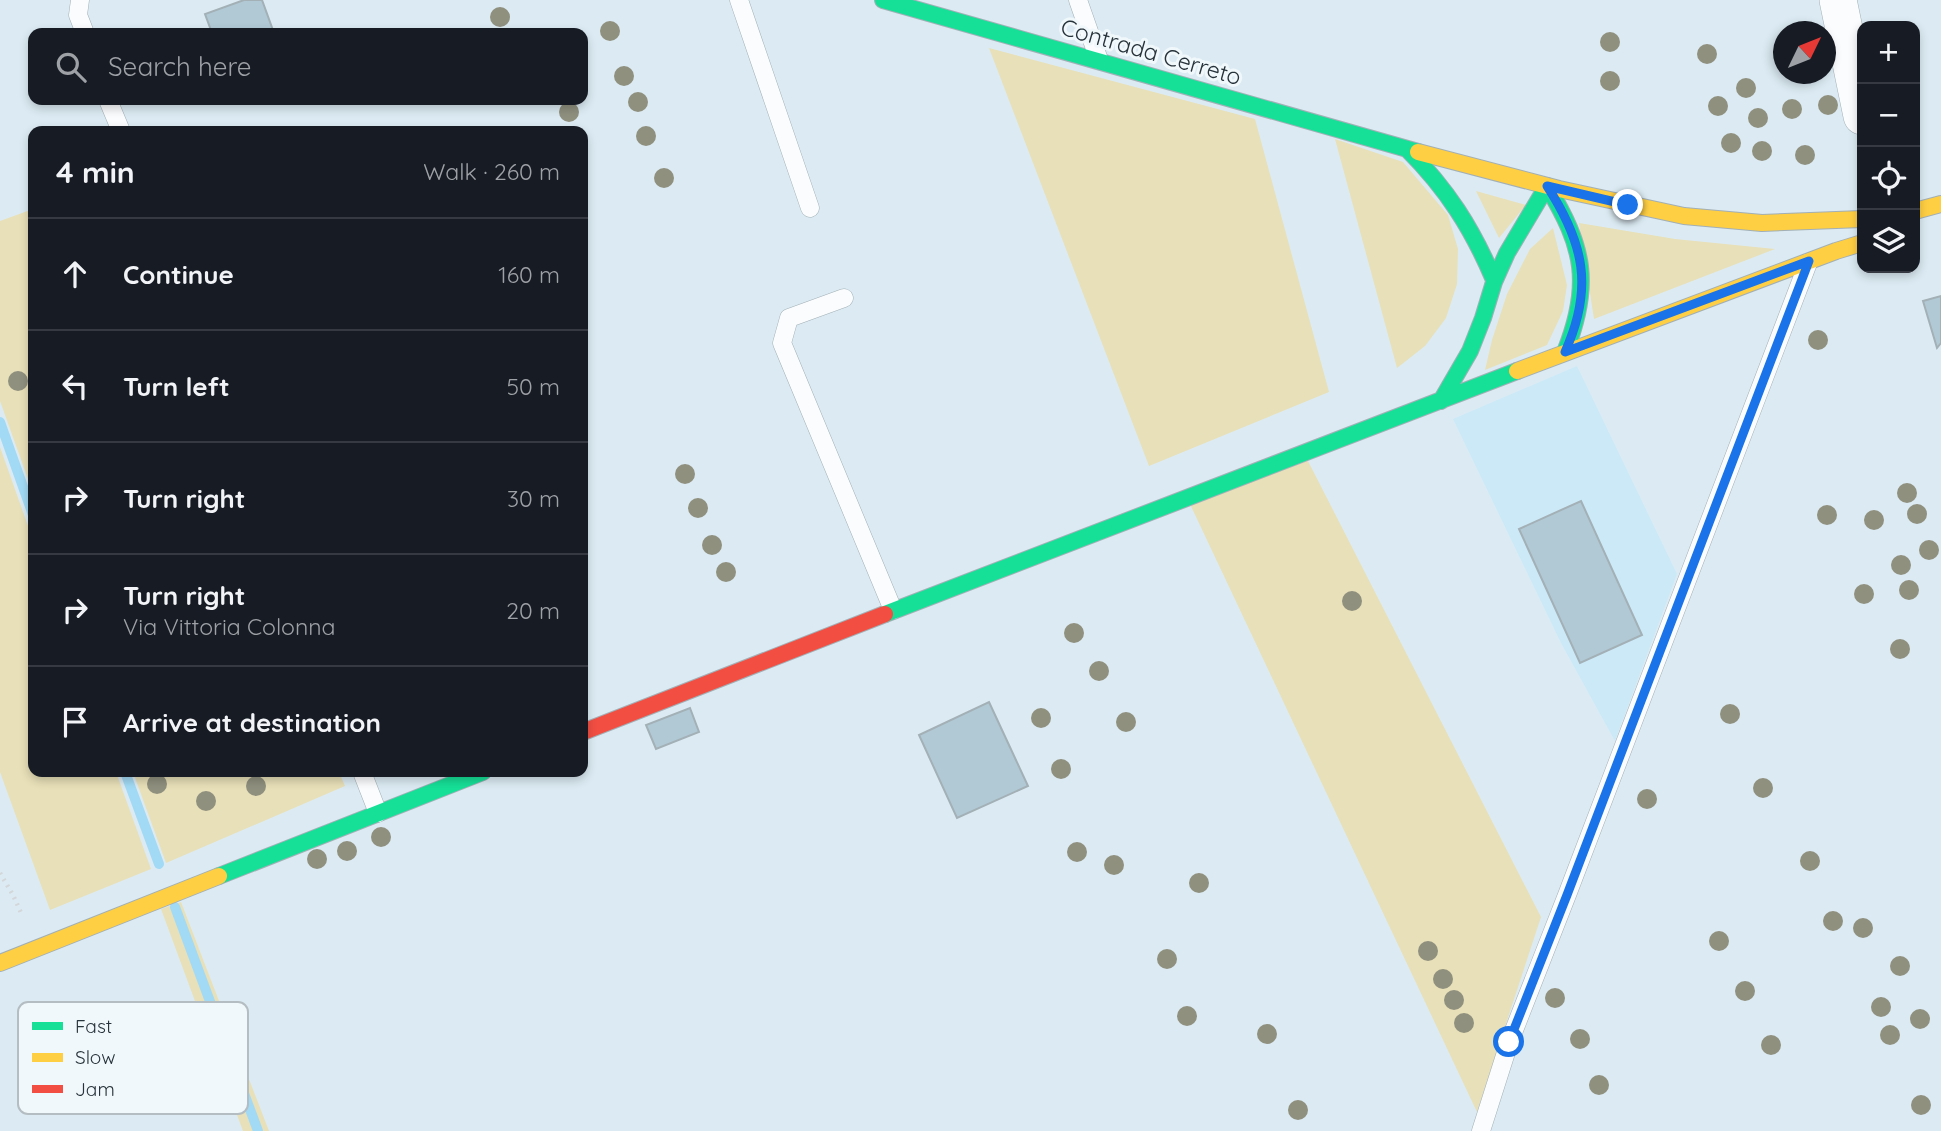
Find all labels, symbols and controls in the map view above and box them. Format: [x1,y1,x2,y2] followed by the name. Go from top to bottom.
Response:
[1058,12,1245,91] street label: Contrada Cerreto
[1773,21,1836,84] north arrow
[1857,21,1920,273] map controls
[1857,21,1920,84] button: +
[28,28,588,105] search box
[52,48,90,86] icon: search
[108,50,252,83] text: Search here
[1857,84,1920,147] button: −
[1857,147,1920,210] button: locate
[56,153,135,191] text: 4 min
[423,157,560,186] text: Walk · 260 m
[1612,189,1643,220] route end
[1857,210,1920,273] button: layers
[56,255,94,293] icon: ahead
[123,258,234,291] text: Continue
[498,260,560,289] text: 160 m
[56,367,94,405] icon: left
[123,370,230,403] text: Turn left
[507,372,560,401] text: 50 m
[56,479,94,517] icon: right
[123,482,245,515] text: Turn right
[507,484,560,513] text: 30 m
[123,579,245,612] text: Turn right
[56,591,94,629] icon: right
[506,596,560,625] text: 20 m
[123,612,335,641] text: Via Vittoria Colonna
[56,703,94,741] icon: arrive
[123,706,381,739] text: Arrive at destination
[18,1002,248,1114] legend
[75,1014,112,1038] text: Fast
[1493,1026,1524,1057] route start
[75,1045,116,1069] text: Slow
[75,1077,115,1101] text: Jam

